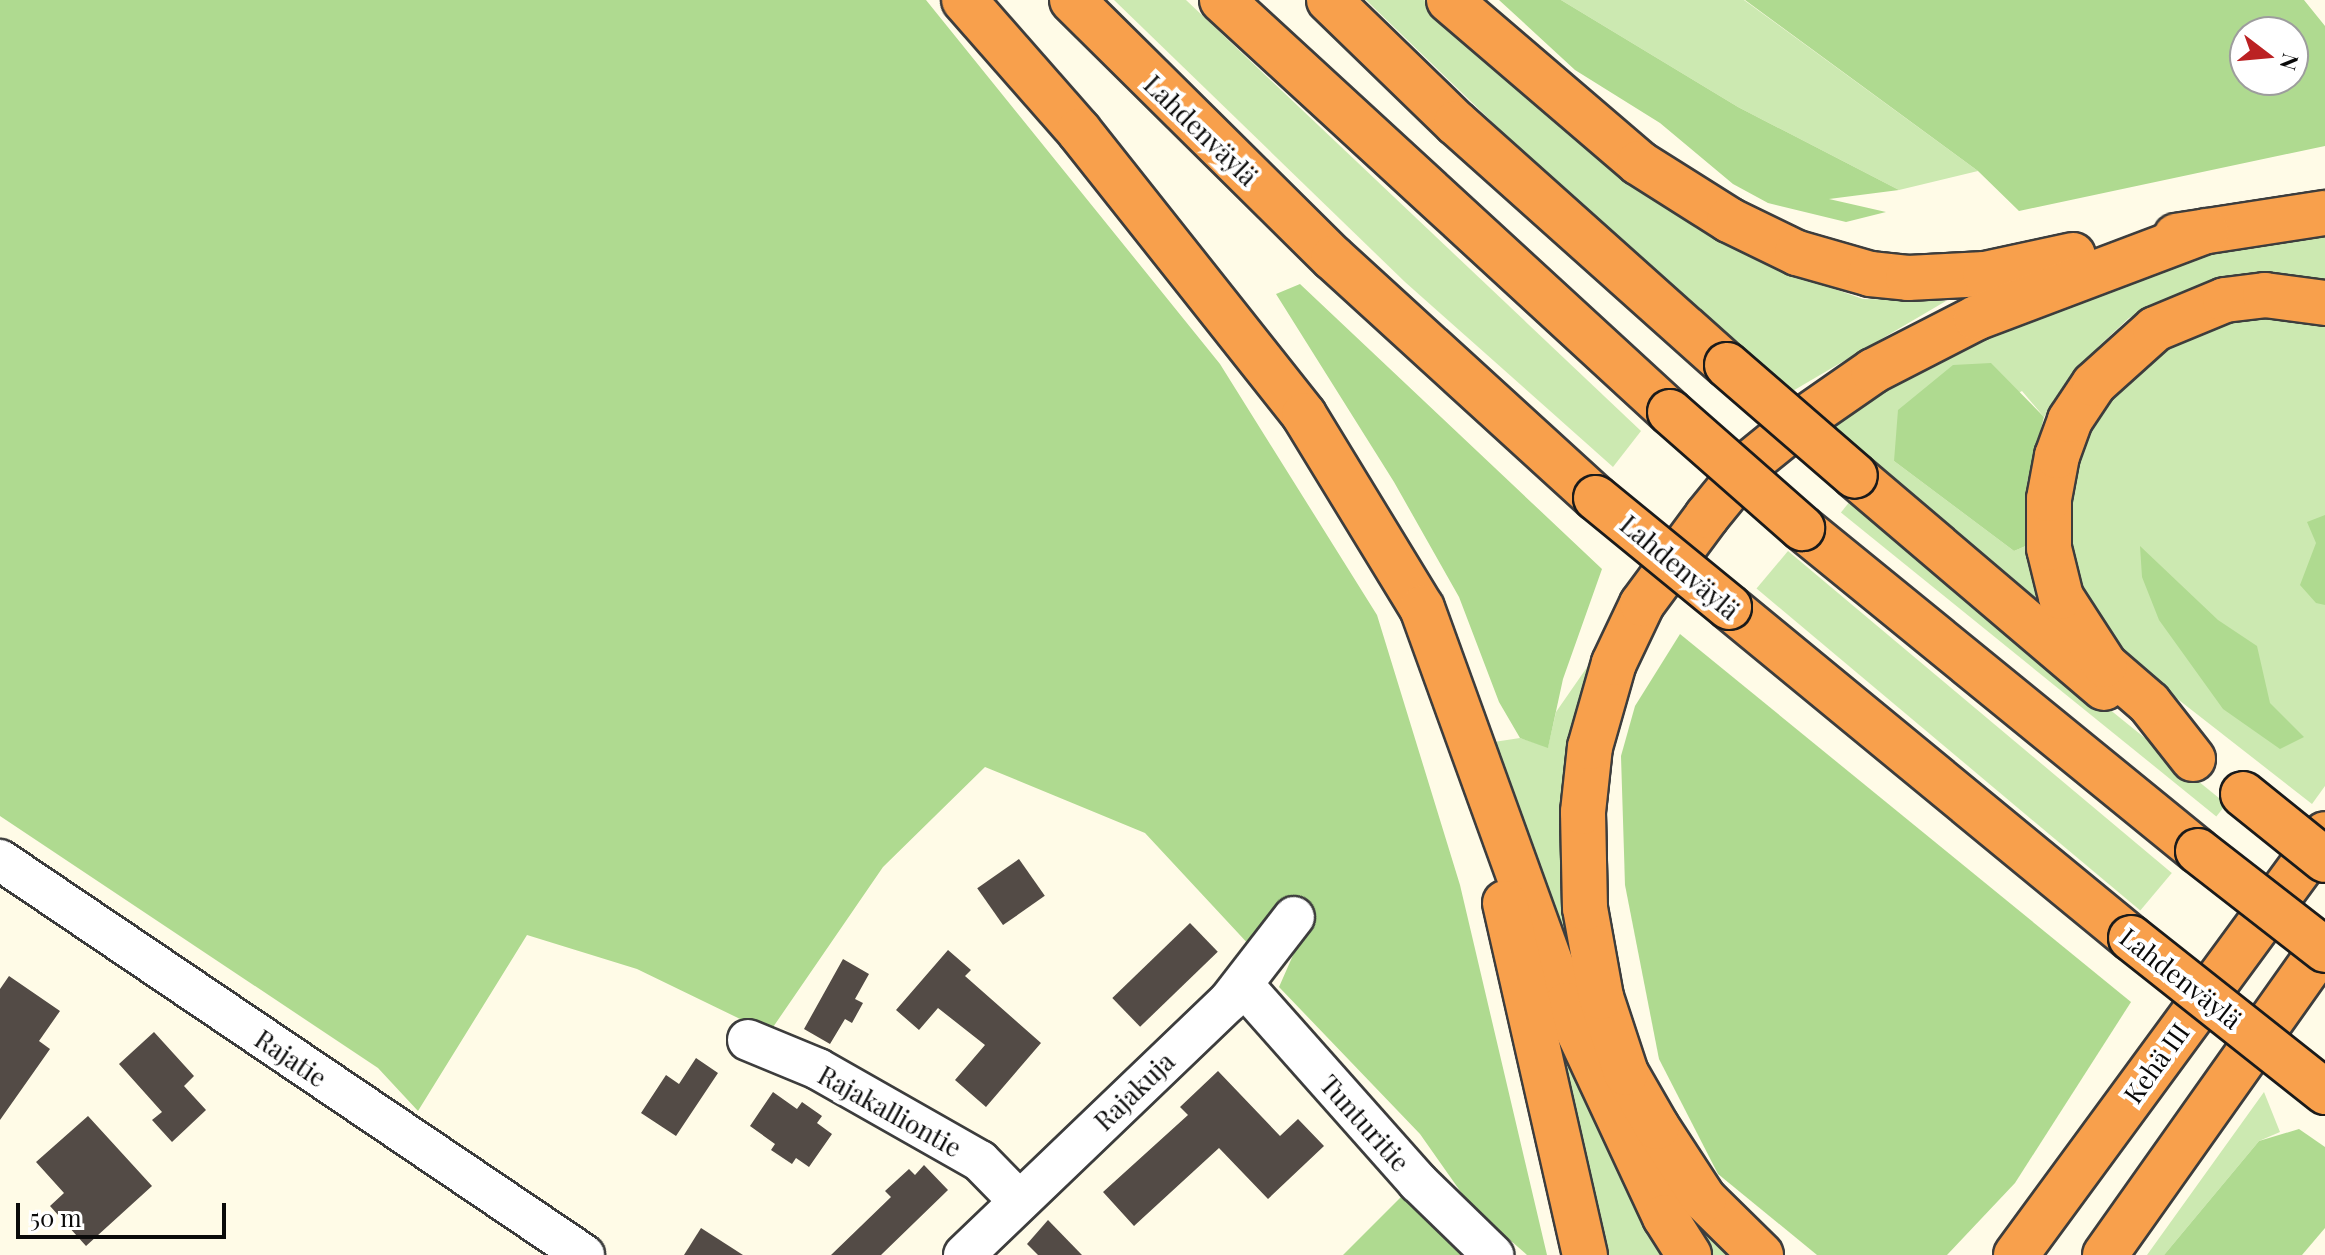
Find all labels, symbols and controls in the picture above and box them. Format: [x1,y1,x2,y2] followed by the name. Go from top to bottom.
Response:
[2229,16,2309,96] north arrow
[2274,50,2307,74] text: N
[1138,68,1264,192] street label: Lahdenväylä
[1614,508,1746,626] street label: Lahdenväylä
[2114,921,2248,1035] street label: Lahdenväylä
[2117,1017,2195,1109] street label: Kehä III
[249,1023,333,1093] street label: Rajatie
[1088,1045,1180,1137] street label: Rajakuja
[813,1059,967,1163] street label: Rajakalliontie
[1314,1069,1416,1177] street label: Tunturitie
[20,1187,230,1237] scale bar
[30,1201,82,1233] text: 50 m

